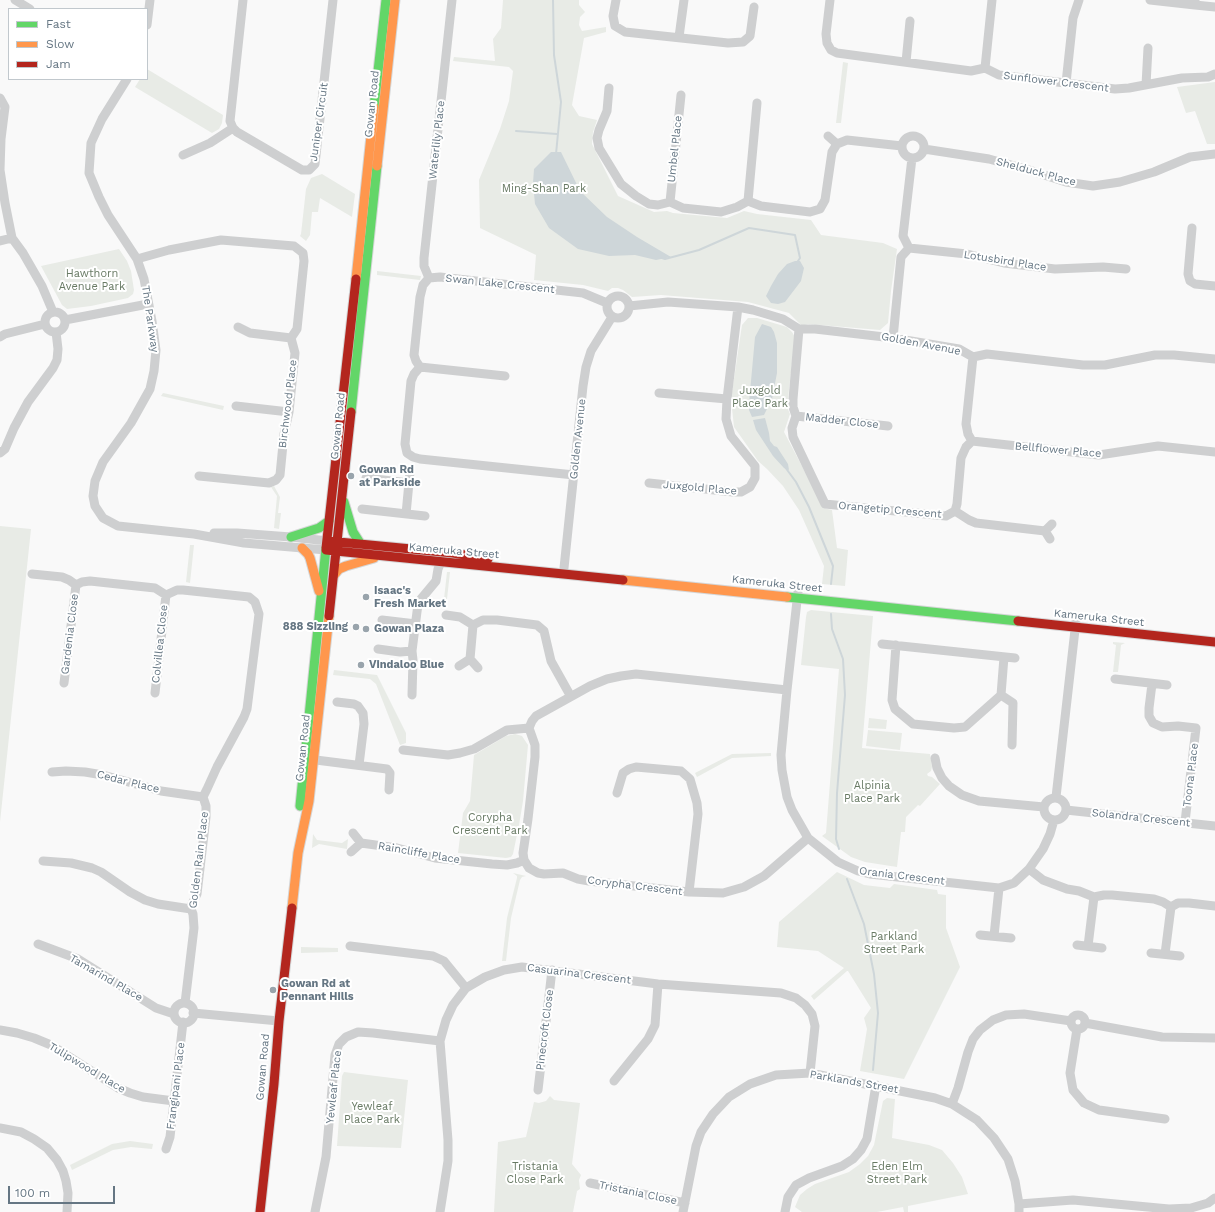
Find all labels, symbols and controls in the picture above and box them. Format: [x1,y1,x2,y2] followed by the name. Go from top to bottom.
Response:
[8,8,148,80] legend
[46,17,71,31] text: Fast
[46,37,74,51] text: Slow
[46,57,71,71] text: Jam
[1003,69,1109,95] street label: Sunflower Crescent
[362,70,382,138] street label: Gowan Road
[307,82,331,162] street label: Juniper Circuit
[426,100,448,180] street label: Waterlily Place
[665,115,685,183] street label: Umbel Place
[995,155,1077,189] street label: Shelduck Place
[502,182,586,196] park label: Ming-Shan Park
[963,248,1047,274] street label: Lotusbird Place
[59,267,125,293] park label: Hawthorn Avenue Park
[445,272,555,296] street label: Swan Lake Crescent
[139,285,161,353] street label: The Parkway
[880,330,962,358] street label: Golden Avenue
[276,359,300,449] street label: Birchwood Place
[732,384,788,410] park label: Juxgold Place Park
[328,392,348,460] street label: Gowan Road
[567,398,589,480] street label: Golden Avenue
[805,411,879,431] street label: Madder Close
[1014,440,1102,460] street label: Bellflower Place
[359,463,421,489] place label: Gowan Rd at Parkside
[346,471,356,481] marker: Gowan Rd at Parkside
[663,478,737,498] street label: Juxgold Place
[838,499,942,521] street label: Orangetip Crescent
[408,540,500,562] street label: Kameruka Street
[731,573,823,595] street label: Kameruka Street
[374,584,446,610] place label: Isaac's Fresh Market
[361,592,371,602] marker: Isaac's Fresh Market
[59,593,81,675] street label: Gardenia Close
[149,604,171,684] street label: Colvillea Close
[1053,607,1145,629] street label: Kameruka Street
[283,620,348,634] place label: 888 Sizzling
[351,622,361,632] marker: 888 Sizzling
[374,622,444,636] place label: Gowan Plaza
[361,624,371,634] marker: Gowan Plaza
[369,658,444,672] place label: Vindaloo Blue
[356,660,366,670] marker: Vindaloo Blue
[293,714,313,782] street label: Gowan Road
[1181,742,1201,808] street label: Toona Place
[95,768,161,796] street label: Cedar Place
[844,779,900,805] park label: Alpinia Place Park
[1091,806,1191,830] street label: Solandra Crescent
[187,811,211,909] street label: Golden Rain Place
[452,811,528,837] park label: Corypha Crescent Park
[377,839,461,867] street label: Raincliffe Place
[858,864,946,888] street label: Orania Crescent
[587,874,683,898] street label: Corypha Crescent
[864,930,924,956] park label: Parkland Street Park
[67,952,145,1004] street label: Tamarind Place
[526,961,632,987] street label: Casuarina Crescent
[281,977,354,1003] place label: Gowan Rd at Pennant Hills
[268,985,278,995] marker: Gowan Rd at Pennant Hills
[533,989,557,1071] street label: Pinecroft Close
[254,1033,272,1101] street label: Gowan Road
[46,1040,128,1096] street label: Tulipwood Place
[164,1042,188,1130] street label: Frangipani Place
[324,1050,344,1124] street label: Yewleaf Place
[809,1068,899,1096] street label: Parklands Street
[344,1100,400,1126] park label: Yewleaf Place Park
[506,1160,564,1186] park label: Tristania Close Park
[867,1160,927,1186] park label: Eden Elm Street Park
[10,1178,117,1204] scale bar
[598,1178,678,1208] street label: Tristania Close
[15,1186,50,1200] text: 100 m

